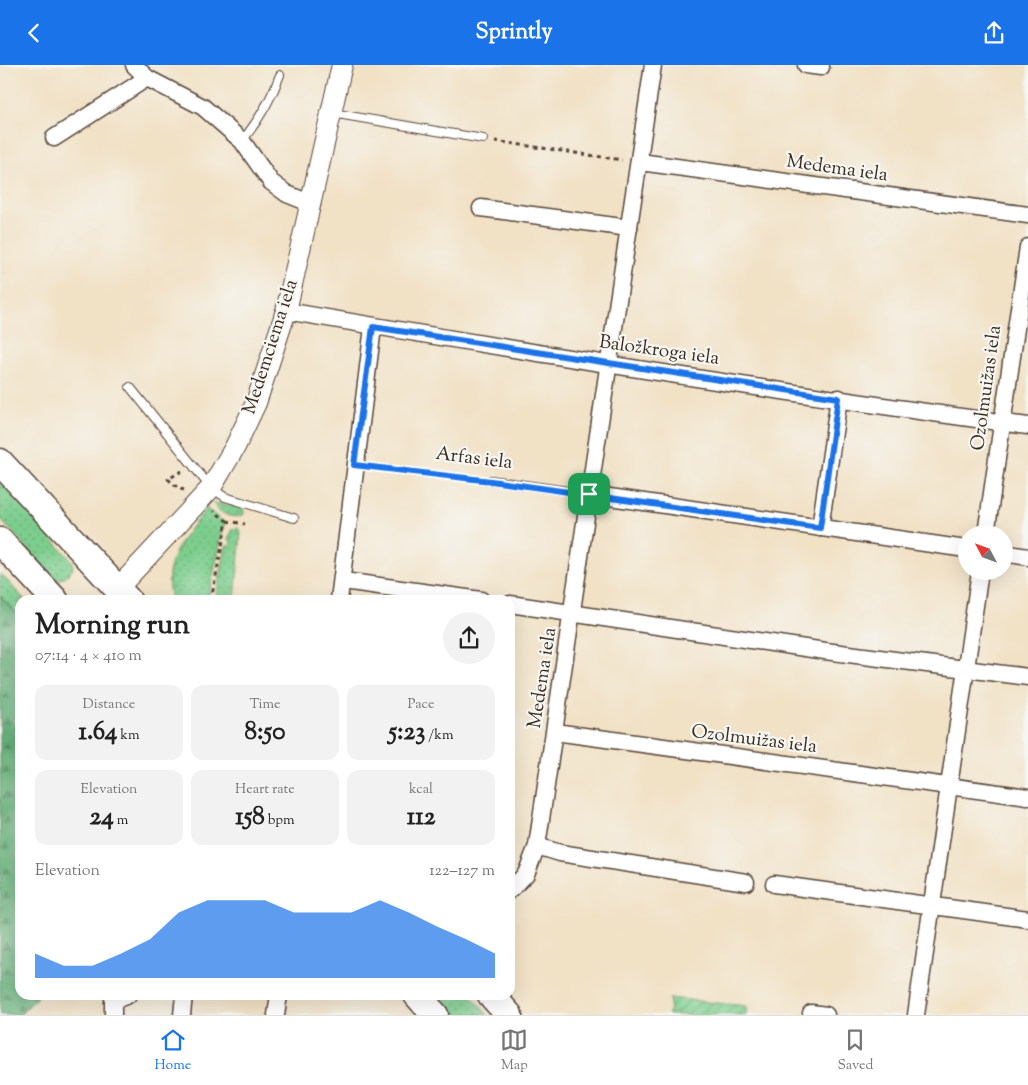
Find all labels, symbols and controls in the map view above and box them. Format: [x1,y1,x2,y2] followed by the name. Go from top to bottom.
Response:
[475,17,553,49] text: Sprintly
[20,19,48,47] icon: back
[980,19,1008,47] icon: share
[785,149,890,190] street label: Medema iela
[236,276,306,418] street label: Medemciema iela
[965,323,1009,452] street label: Ozolmuižas iela
[597,329,721,373] street label: Baložkroga iela
[434,441,514,477] street label: Arfas iela
[568,473,610,515] pin
[575,480,603,508] icon: arrive
[958,525,1012,580] north arrow
[958,525,1013,580] map controls
[35,606,190,646] text: Morning run
[443,612,495,664] button: share
[522,625,564,731] street label: Medema iela
[35,645,142,668] text: 07:14 · 4 × 410 m
[83,695,135,715] text: Distance
[249,695,281,715] text: Time
[408,695,434,715] text: Pace
[78,715,117,751] text: 1.64
[245,715,285,751] text: 8:50
[388,715,425,751] text: 5:23
[690,719,819,761] street label: Ozolmuižas iela
[117,726,140,746] text: km
[425,726,454,746] text: /km
[81,780,137,800] text: Elevation
[235,780,295,800] text: Heart rate
[409,780,433,800] text: kcal
[90,800,114,836] text: 24
[235,800,265,836] text: 158
[407,800,435,836] text: 112
[114,811,128,831] text: m
[265,811,295,831] text: bpm
[35,860,100,883] text: Elevation
[429,860,495,883] text: 122–127 m
[155,1026,191,1076] tab: Home
[500,1026,528,1076] tab: Map
[837,1026,873,1076] tab: Saved

